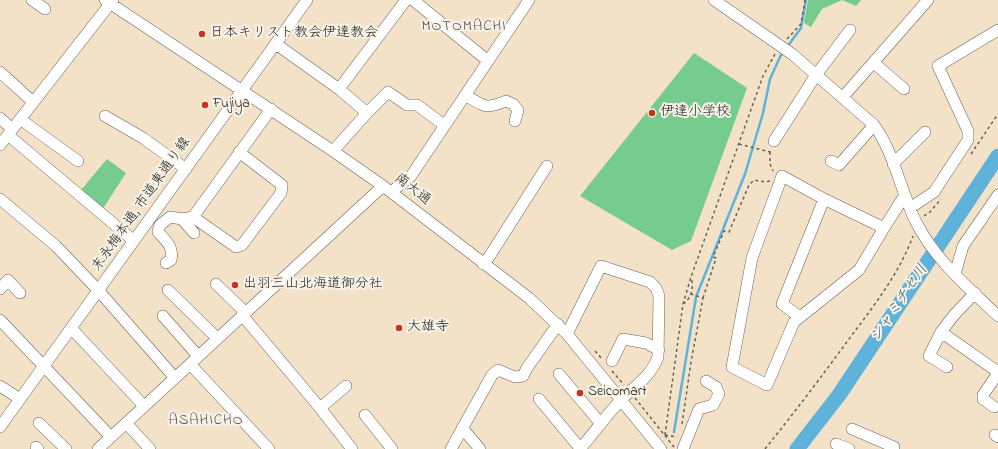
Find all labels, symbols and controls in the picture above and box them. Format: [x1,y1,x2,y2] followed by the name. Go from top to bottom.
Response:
[421,19,507,37] district label: MOTOMACHI
[210,26,378,42] place label: 日本キリスト教会伊達教会
[197,29,207,39] marker: 日本キリスト教会伊達教会
[213,97,250,113] place label: Fujiya
[200,100,210,110] marker: Fujiya
[660,105,730,121] place label: 伊達小学校
[647,108,657,118] marker: 伊達小学校
[89,135,195,275] street label: 末永梅本通, 市道東通り線
[390,170,434,210] street label: 南大通
[867,262,933,346] water label: シャミチセ川
[243,277,383,293] place label: 出羽三山北海道御分社
[230,280,240,290] marker: 出羽三山北海道御分社
[407,320,449,336] place label: 大雄寺
[394,323,404,333] marker: 大雄寺
[588,385,647,401] place label: Seicomart
[575,388,585,398] marker: Seicomart
[168,413,244,431] district label: ASAHICHO

